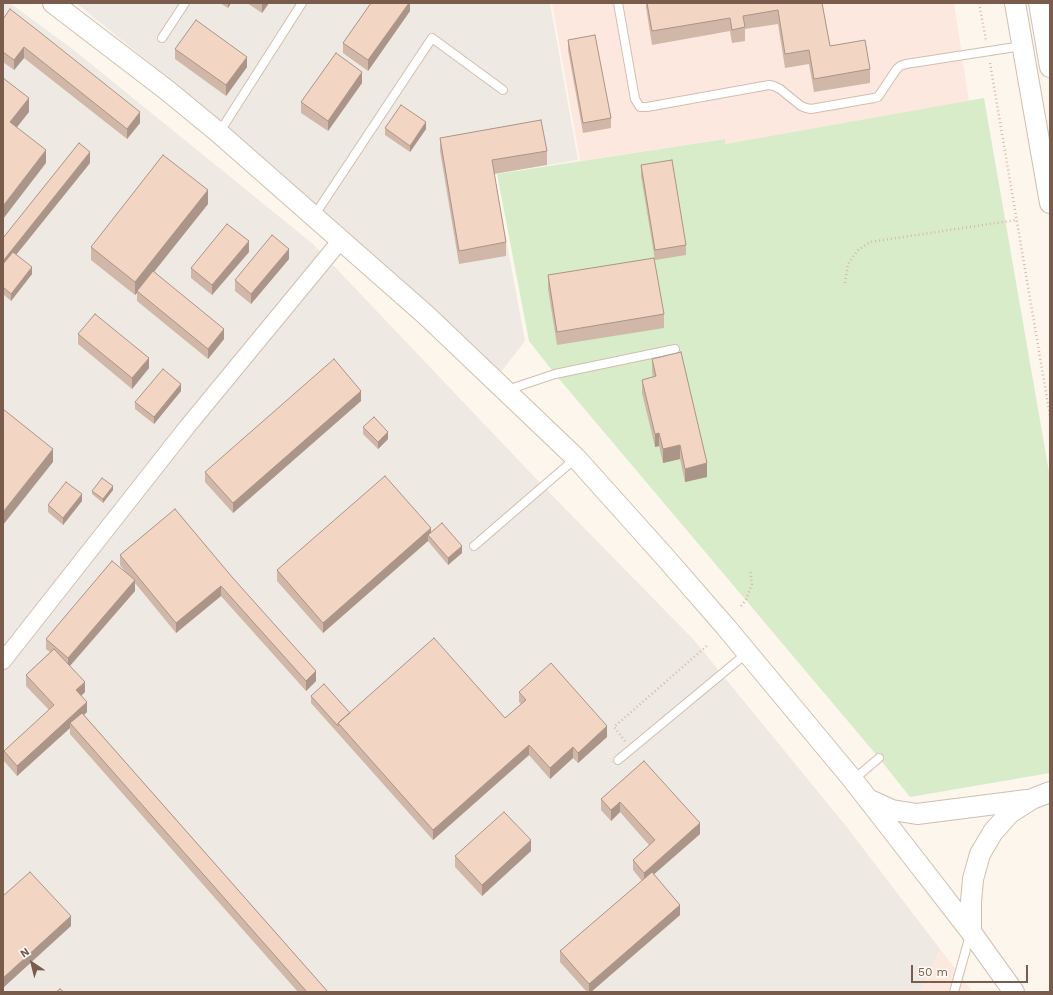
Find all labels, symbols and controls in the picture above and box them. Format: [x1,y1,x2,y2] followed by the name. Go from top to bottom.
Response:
[12,943,52,983] north arrow
[18,945,32,960] text: N
[913,957,1030,983] scale bar
[918,965,948,979] text: 50 m

